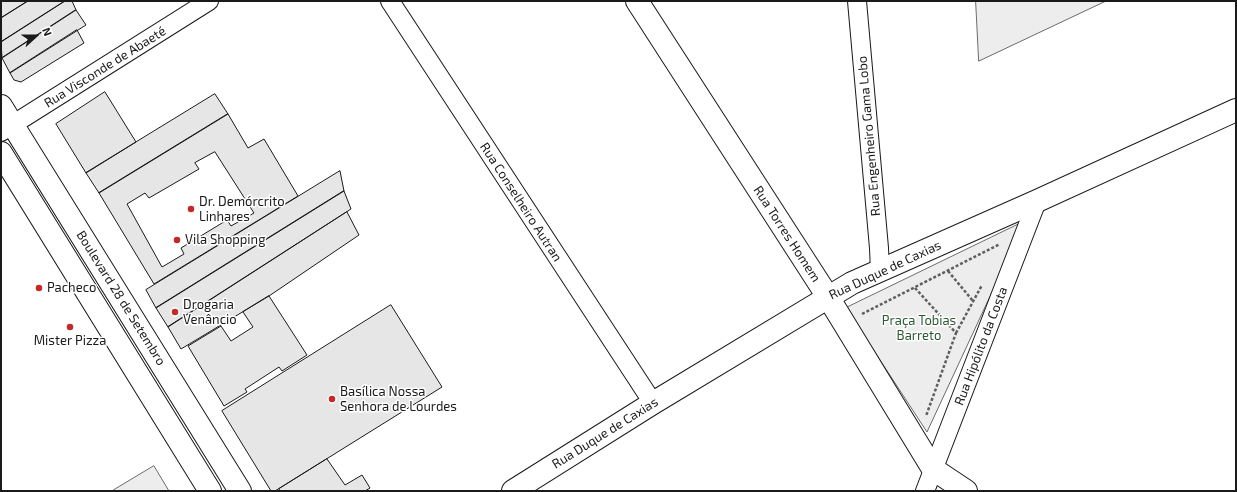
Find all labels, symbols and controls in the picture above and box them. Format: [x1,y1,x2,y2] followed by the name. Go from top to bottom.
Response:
[16,16,56,56] north arrow
[41,23,169,111] street label: Rua Visconde de Abaeté
[40,25,55,38] text: N
[854,55,884,217] street label: Rua Engenheiro Gama Lobo
[477,140,565,264] street label: Rua Conselheiro Autran
[750,183,824,285] street label: Rua Torres Homem
[199,194,285,225] place label: Dr. Demórcrito Linhares
[186,204,196,214] marker: Dr. Demórcrito Linhares
[73,228,169,368] street label: Boulevard 28 de Setembro
[185,232,265,248] place label: Vila Shopping
[172,235,182,245] marker: Vila Shopping
[826,237,944,303] street label: Rua Duque de Caxias
[47,280,96,296] place label: Pacheco
[34,283,44,293] marker: Pacheco
[951,285,1011,407] street label: Rua Hipólito da Costa
[183,297,237,328] place label: Drogaria Venâncio
[170,307,180,317] marker: Drogaria Venâncio
[882,313,956,344] park label: Praça Tobias Barreto
[65,322,75,332] marker: Mister Pizza
[34,333,106,349] place label: Mister Pizza
[340,384,457,415] place label: Basílica Nossa Senhora de Lourdes
[327,394,337,404] marker: Basílica Nossa Senhora de Lourdes
[549,394,661,472] street label: Rua Duque de Caxias

